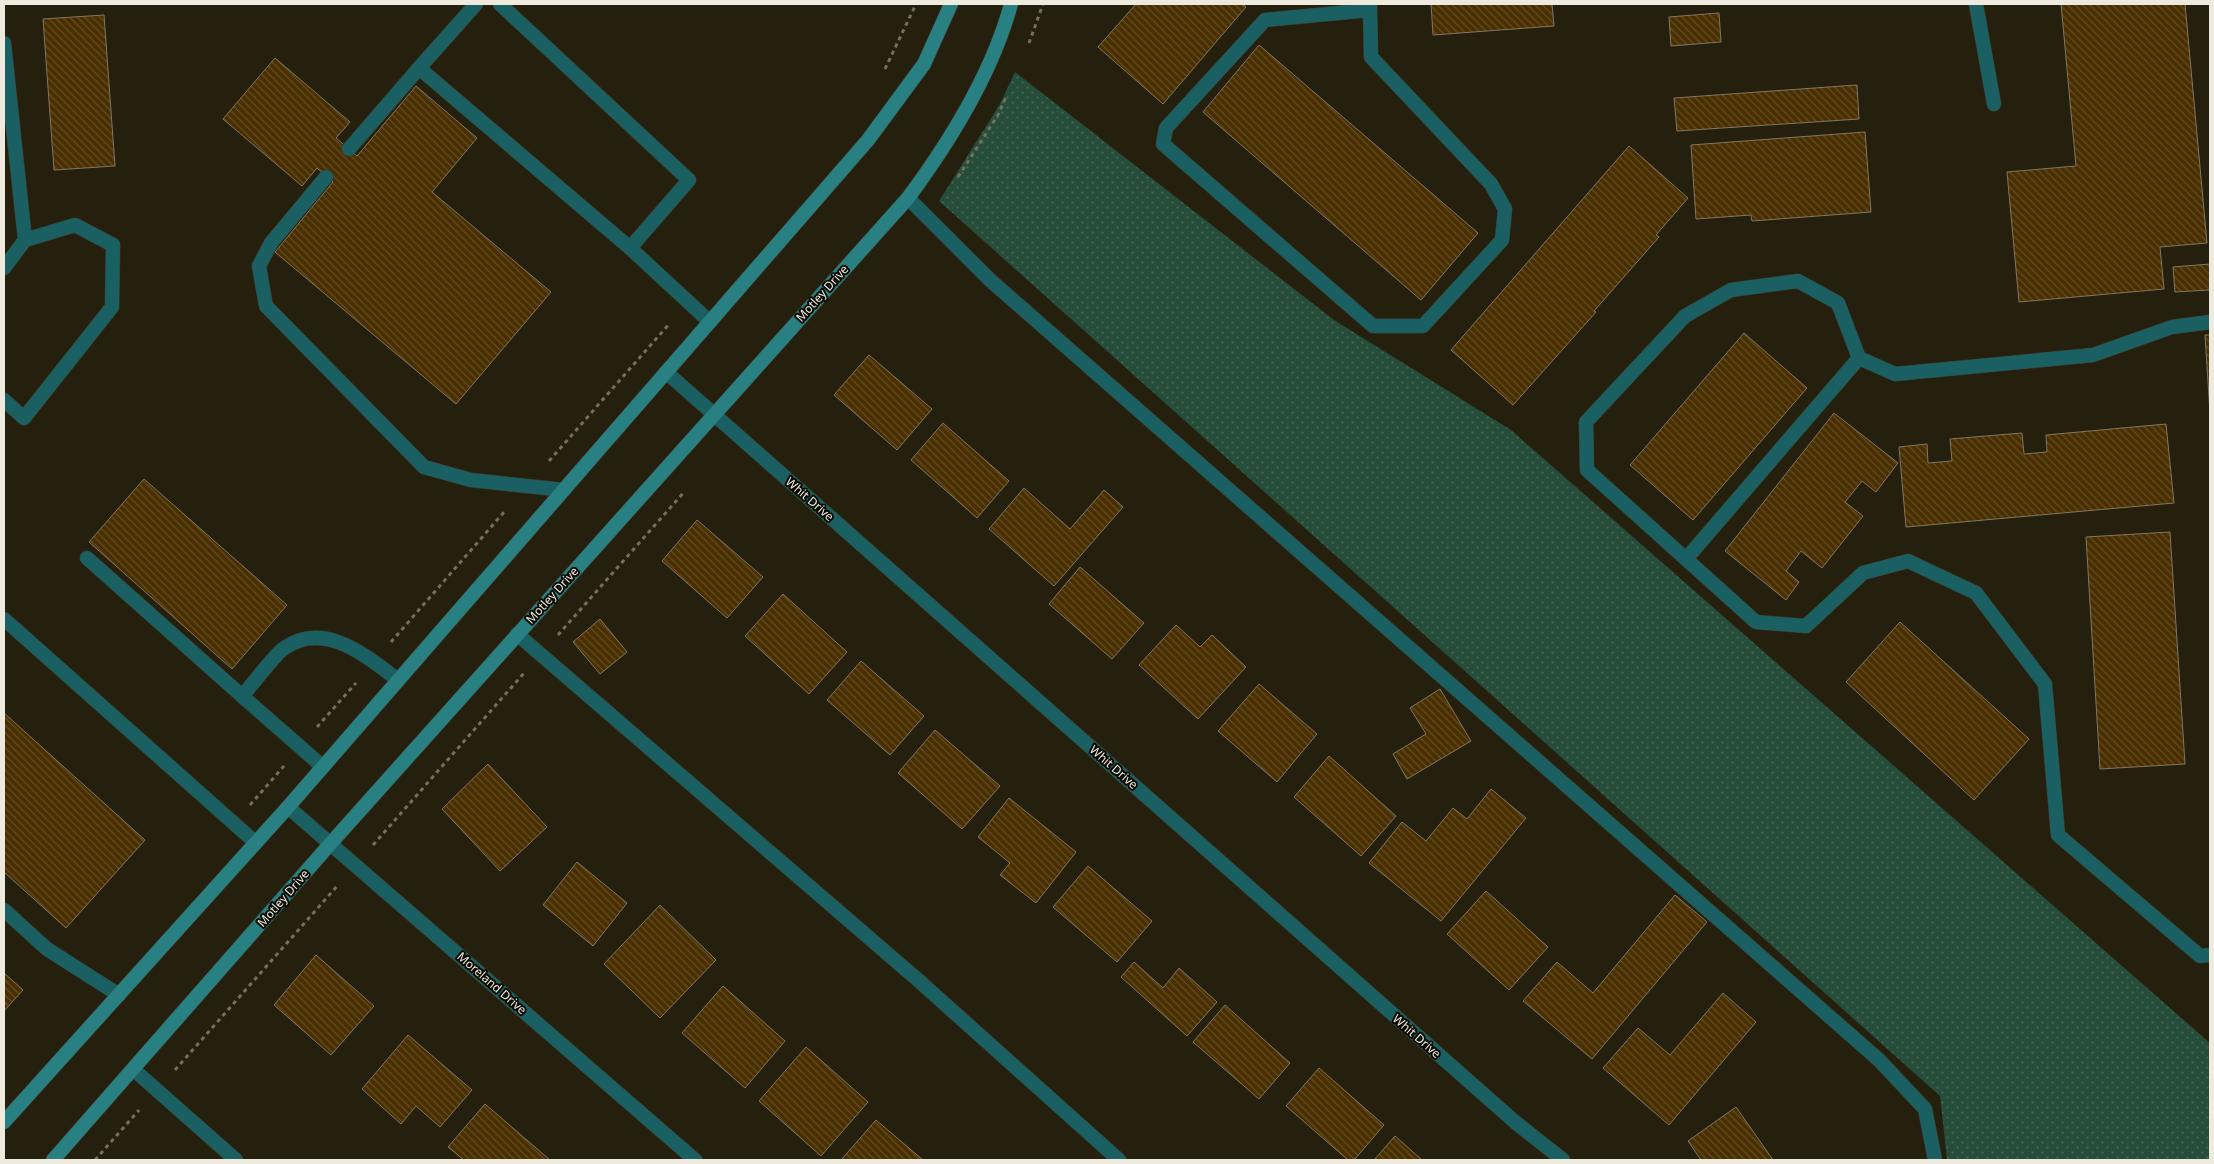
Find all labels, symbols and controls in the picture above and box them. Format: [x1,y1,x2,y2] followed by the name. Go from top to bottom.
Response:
[792,261,852,325] street label: Motley Drive
[782,473,838,525] street label: Whit Drive
[522,563,582,627] street label: Motley Drive
[1086,741,1142,793] street label: Whit Drive
[253,865,313,930] street label: Motley Drive
[454,948,531,1018] street label: Moreland Drive
[1389,1010,1445,1062] street label: Whit Drive

